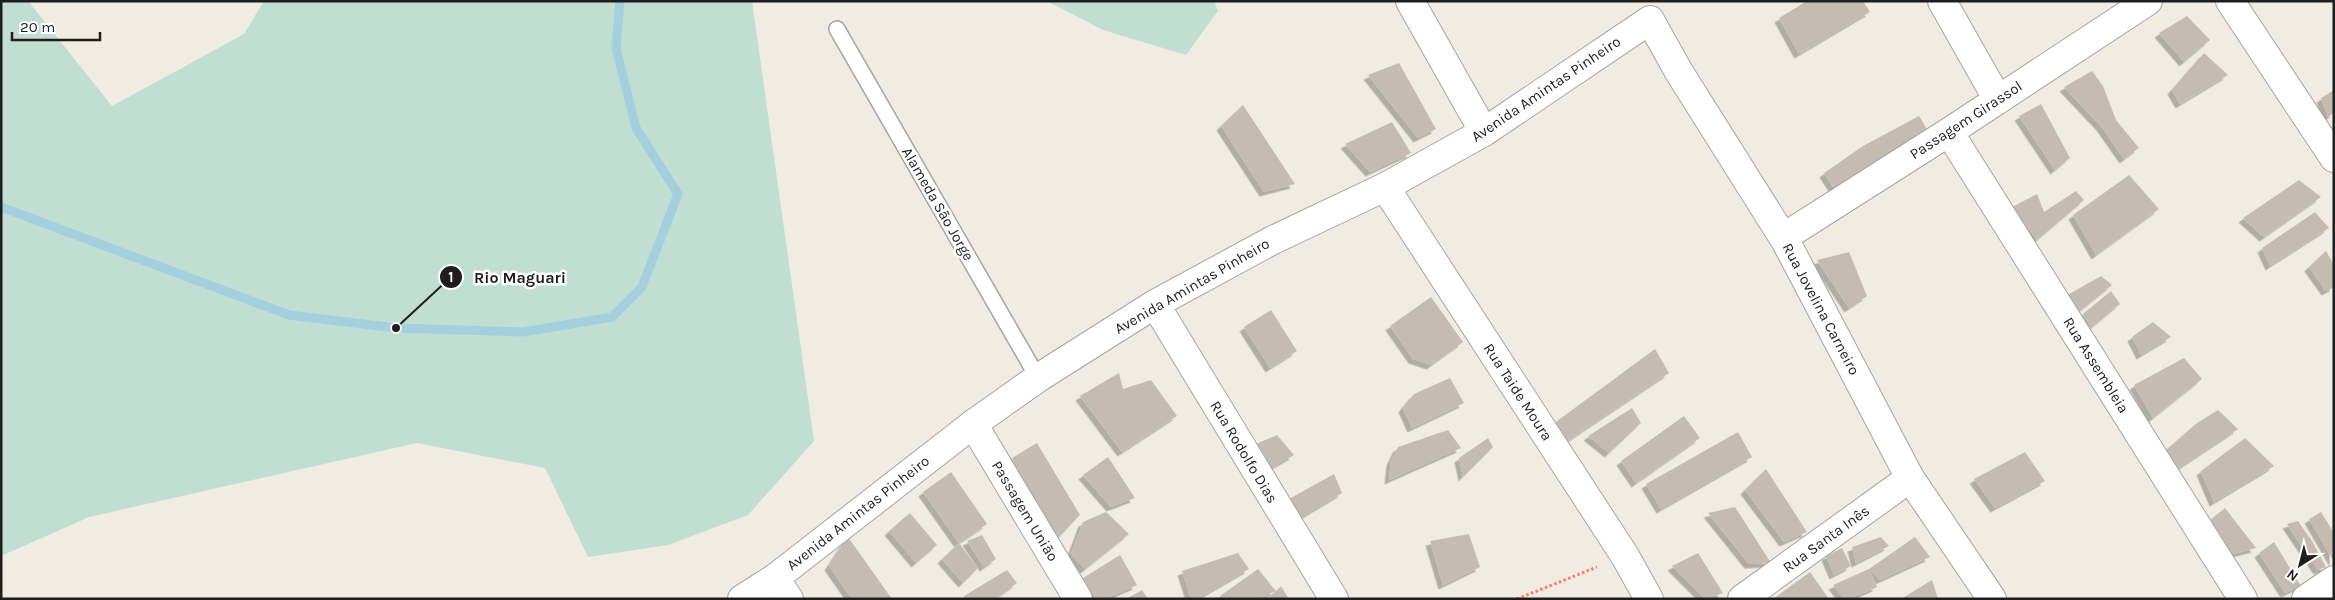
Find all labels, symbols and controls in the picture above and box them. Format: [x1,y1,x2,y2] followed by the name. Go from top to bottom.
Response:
[12,10,100,42] scale bar
[20,18,55,36] text: 20 m
[1468,32,1624,146] street label: Avenida Amintas Pinheiro
[1906,77,2026,163] street label: Passagem Girassol
[898,144,978,264] street label: Alameda São Jorge
[1111,234,1273,338] street label: Avenida Amintas Pinheiro
[1779,240,1863,378] street label: Rua Jovelina Carneiro
[438,261,576,292] callout: Rio Maguari
[448,268,454,286] text: 1
[474,268,566,287] text: Rio Maguari
[2059,314,2133,416] street label: Rua Assembleia
[1480,340,1556,444] street label: Rua Taide Moura
[1206,398,1282,506] street label: Rua Rodolfo Dias
[783,452,933,574] street label: Avenida Amintas Pinheiro
[988,457,1062,565] street label: Passagem União
[1779,502,1873,576] street label: Rua Santa Inês
[2275,540,2325,590] north arrow
[2284,565,2302,585] text: N

